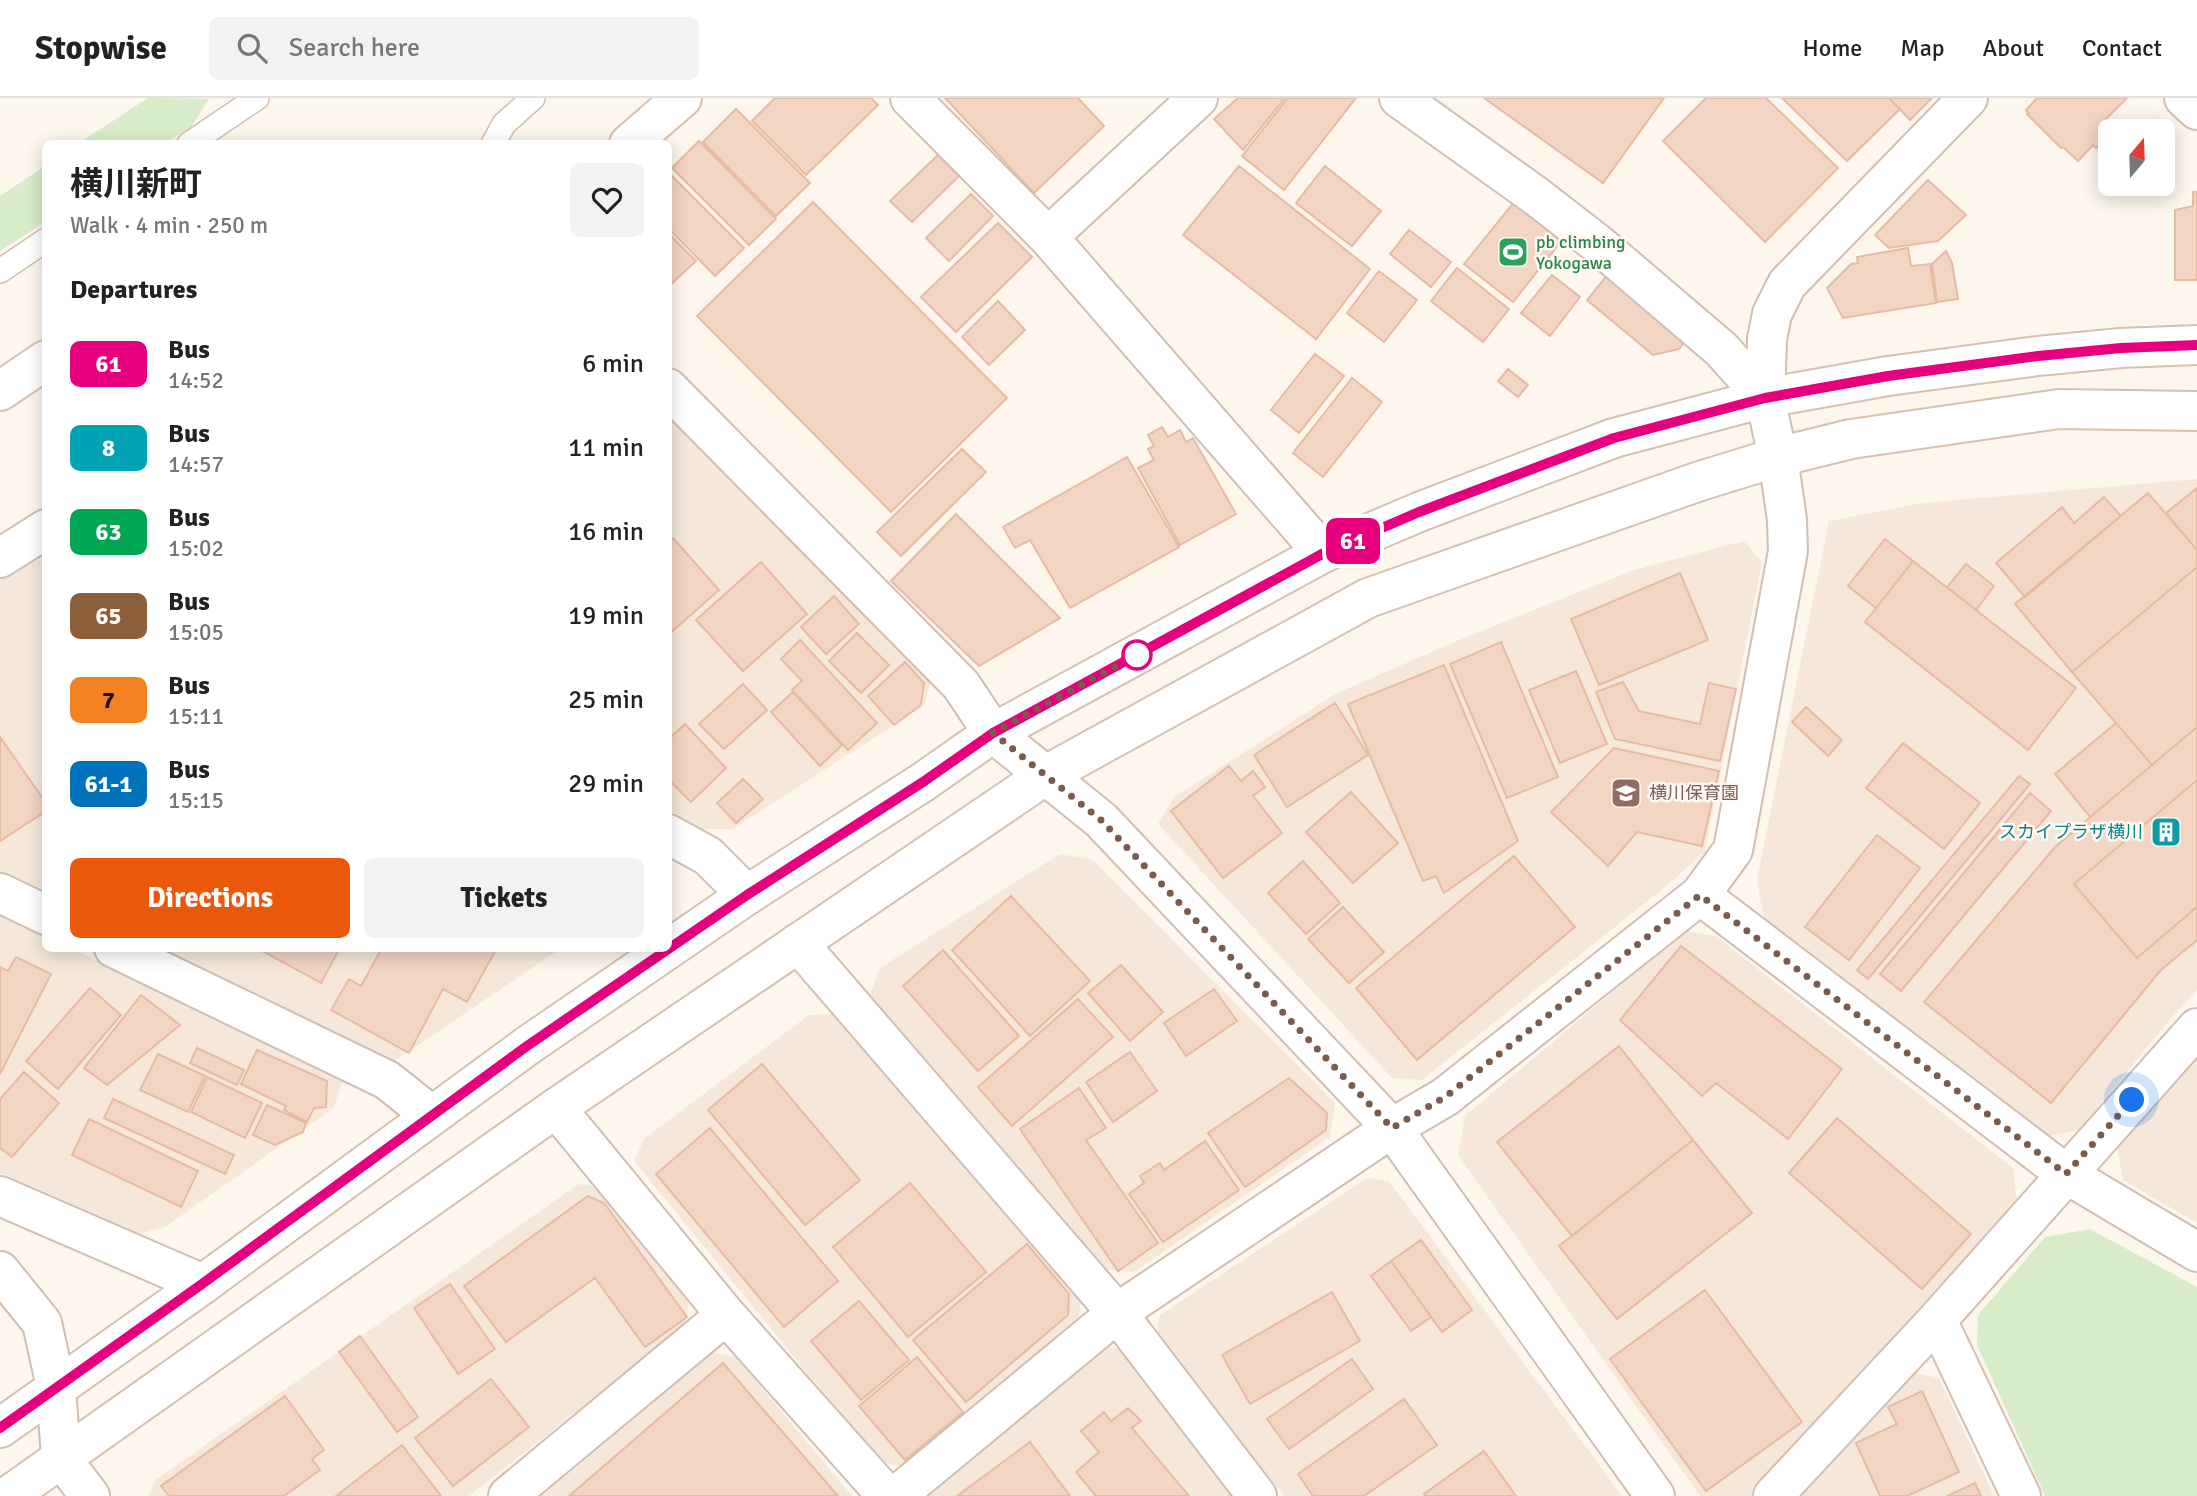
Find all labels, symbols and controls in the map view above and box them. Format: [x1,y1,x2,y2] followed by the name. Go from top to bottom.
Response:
[209,17,699,80] search box
[35,28,167,69] text: Stopwise
[233,29,271,67] icon: search
[289,32,420,64] text: Search here
[1802,33,1862,63] text: Home
[1900,33,1945,63] text: Map
[1983,33,2044,63] text: About
[2082,33,2162,63] text: Contact
[2098,119,2175,196] north arrow
[2098,119,2175,196] map controls
[570,163,644,237] button: heart
[70,164,202,205] text: 横川新町
[70,211,268,240] text: Walk · 4 min · 250 m
[1536,231,1626,274] place label: pb climbing Yokogawa
[1496,235,1530,269] sports icon: pb climbing Yokogawa
[70,274,197,306] text: Departures
[168,334,210,366] text: Bus
[582,348,644,380] text: 6 min
[96,349,121,379] text: 61
[168,366,224,395] text: 14:52
[168,418,210,450] text: Bus
[568,432,644,464] text: 11 min
[102,433,115,463] text: 8
[168,450,224,479] text: 14:57
[168,502,210,534] text: Bus
[568,516,644,548] text: 16 min
[96,517,121,547] text: 63
[1322,518,1384,564] line badge: 61
[1340,526,1366,556] text: 61
[168,534,224,563] text: 15:02
[168,586,210,618] text: Bus
[568,600,644,632] text: 19 min
[96,601,121,631] text: 65
[168,618,224,647] text: 15:05
[1122,640,1152,670] unlabelled marker
[168,670,210,702] text: Bus
[568,684,644,716] text: 25 min
[102,685,115,715] text: 7
[168,702,224,731] text: 15:11
[168,754,210,786] text: Bus
[568,768,644,800] text: 29 min
[85,769,132,799] text: 61-1
[1609,776,1643,810] school or university icon: 横川保育園
[1649,782,1739,804] place label: 横川保育園
[168,786,224,815] text: 15:15
[2149,815,2183,849] building icon: スカイプラザ横川
[1999,821,2143,843] place label: スカイプラザ横川
[70,858,350,938] button: Directions
[364,858,644,938] button: Tickets
[2114,1082,2149,1117] your location

